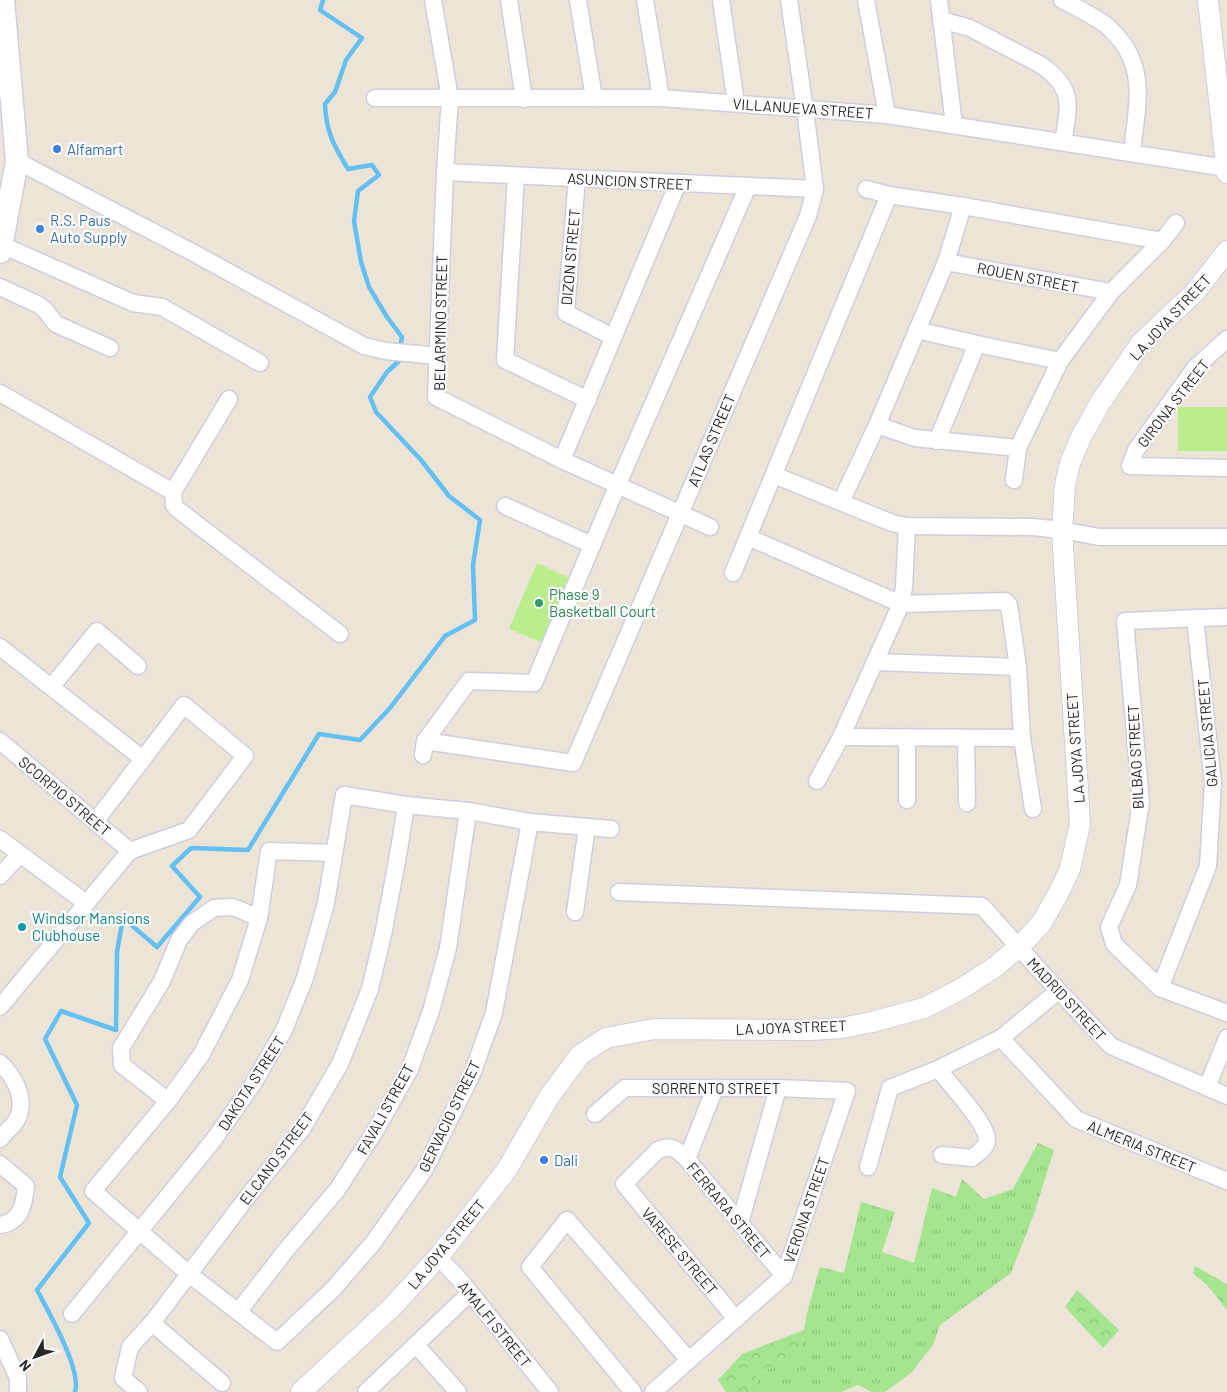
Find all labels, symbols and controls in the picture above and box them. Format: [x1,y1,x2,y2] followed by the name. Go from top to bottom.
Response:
[732,94,874,122] street label: VILLANUEVA STREET
[67,140,124,158] place label: Alfamart
[51,143,63,155] marker: Alfamart
[567,169,693,193] street label: ASUNCION STREET
[557,208,583,306] street label: DIZON STREET
[50,211,127,246] place label: R.S. Paus Auto Supply
[34,223,46,235] marker: R.S. Paus Auto Supply
[430,255,450,391] street label: BELARMINO STREET
[976,258,1080,296] street label: ROUEN STREET
[1126,270,1214,364] street label: LA JOYA STREET
[1133,355,1213,451] street label: GIRONA STREET
[683,391,739,489] street label: ATLAS STREET
[549,585,656,620] place label: Phase 9 Basketball Court
[533,597,545,609] marker: Phase 9 Basketball Court
[1193,678,1221,788] street label: GALICIA STREET
[1062,692,1088,804] street label: LA JOYA STREET
[1123,704,1147,810] street label: BILBAO STREET
[15,752,115,840] street label: SCORPIO STREET
[32,909,150,944] place label: Windsor Mansions Clubhouse
[16,921,28,933] marker: Windsor Mansions Clubhouse
[1024,954,1110,1044] street label: MADRID STREET
[735,1016,847,1038] street label: LA JOYA STREET
[214,1032,288,1134] street label: DAKOTA STREET
[414,1057,484,1175] street label: GERVACIO STREET
[353,1060,417,1158] street label: FAVALI STREET
[652,1079,780,1097] street label: SORRENTO STREET
[235,1108,317,1208] street label: ELCANO STREET
[1085,1116,1199,1176] street label: ALMERIA STREET
[554,1151,578,1169] place label: Dali
[538,1154,550,1166] marker: Dali
[779,1154,833,1266] street label: VERONA STREET
[683,1158,775,1262] street label: FERRARA STREET
[403,1196,489,1292] street label: LA JOYA STREET
[638,1204,722,1298] street label: VARESE STREET
[455,1277,535,1371] street label: AMALFI STREET
[10,1332,60,1382] north arrow
[15,1357,34,1375] text: N

